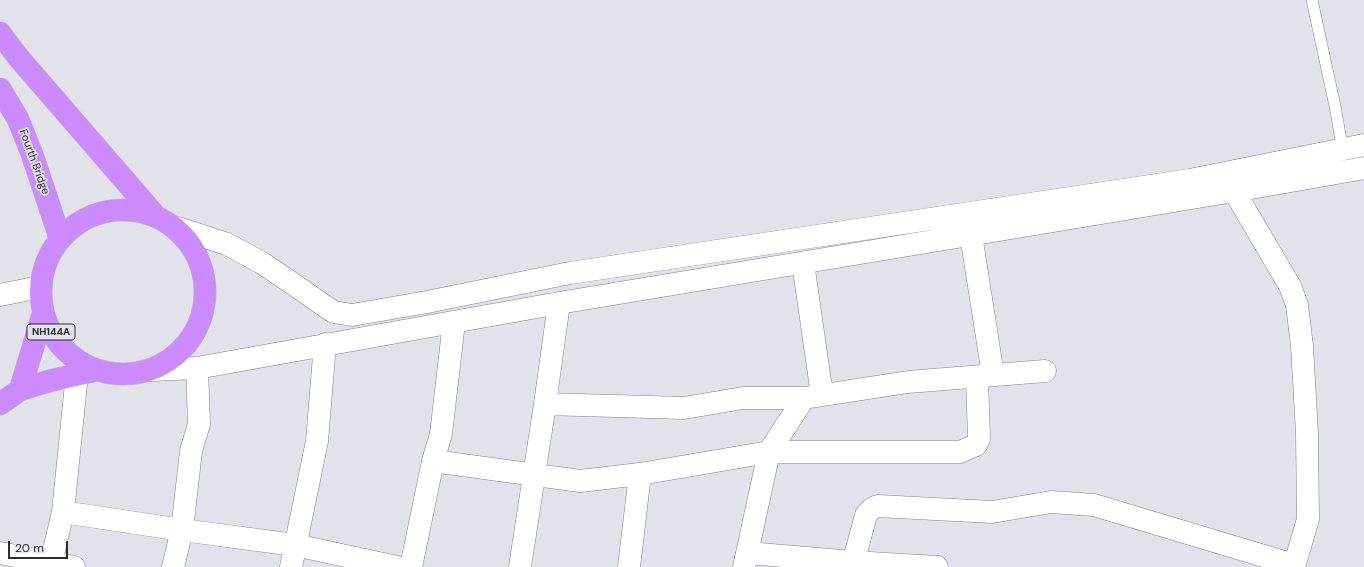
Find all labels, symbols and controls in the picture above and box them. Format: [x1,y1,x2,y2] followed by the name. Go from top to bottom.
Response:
[16,128,52,196] street label: Fourth Bridge
[27,324,75,340] road number: NH144A
[10,533,70,559] scale bar
[15,540,44,556] text: 20 m

